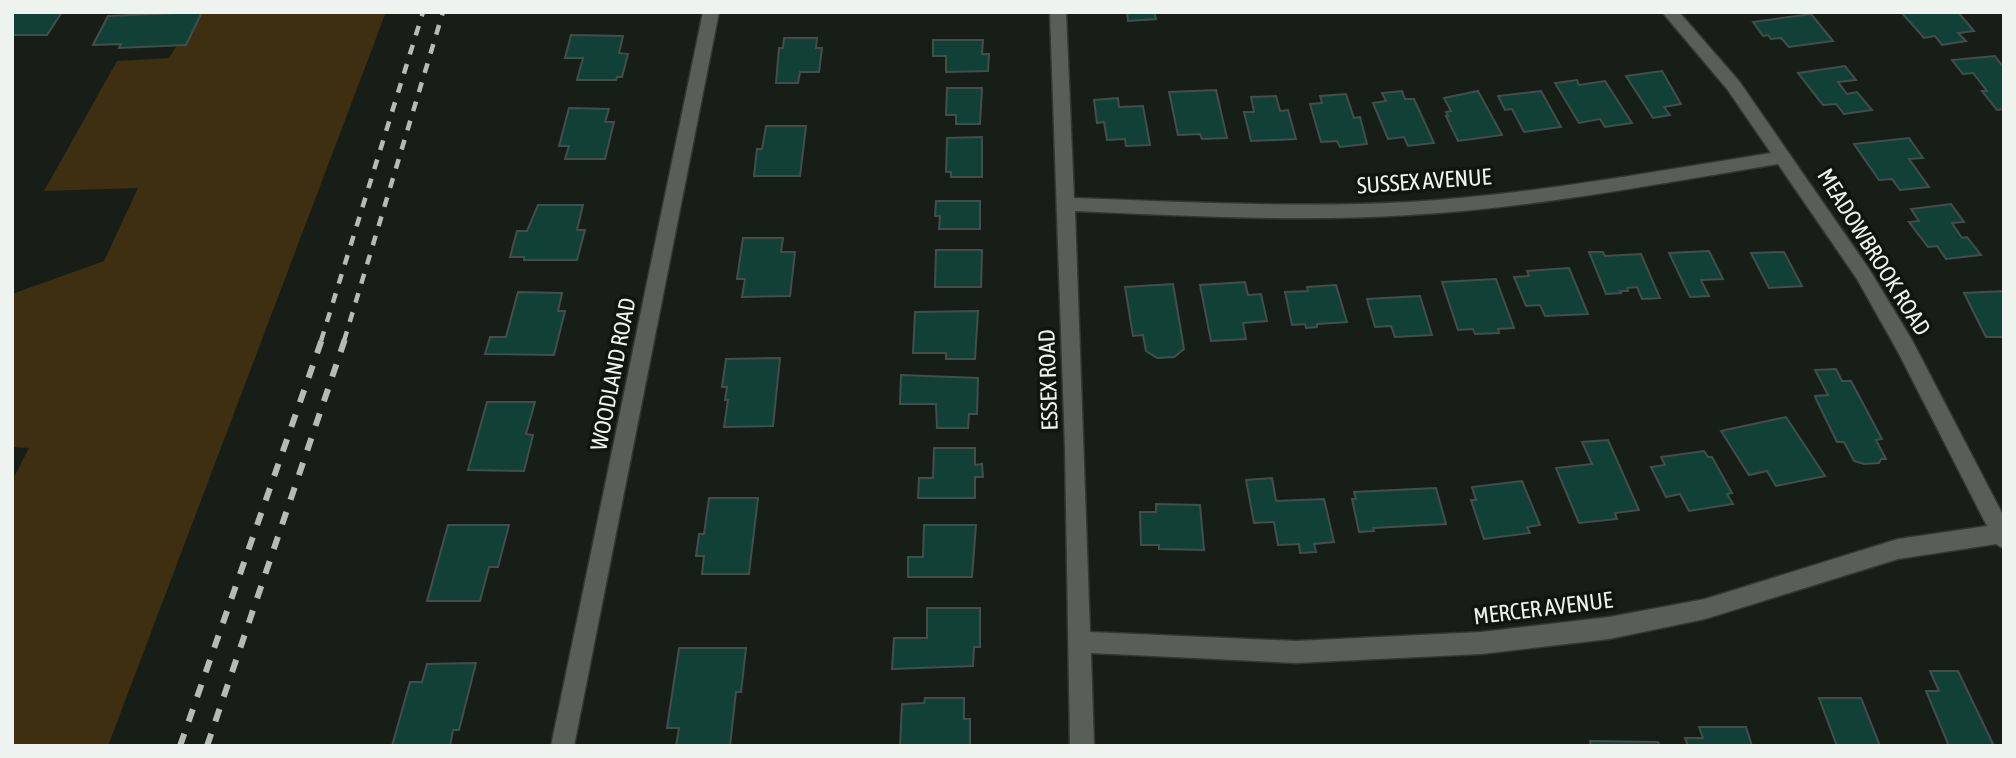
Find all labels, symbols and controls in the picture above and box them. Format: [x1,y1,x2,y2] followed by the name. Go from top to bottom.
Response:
[1356,163,1492,199] street label: SUSSEX AVENUE
[1812,164,1936,340] street label: MEADOWBROOK ROAD
[585,296,641,452] street label: WOODLAND ROAD
[1033,329,1063,431] street label: ESSEX ROAD
[1472,587,1614,629] street label: MERCER AVENUE

